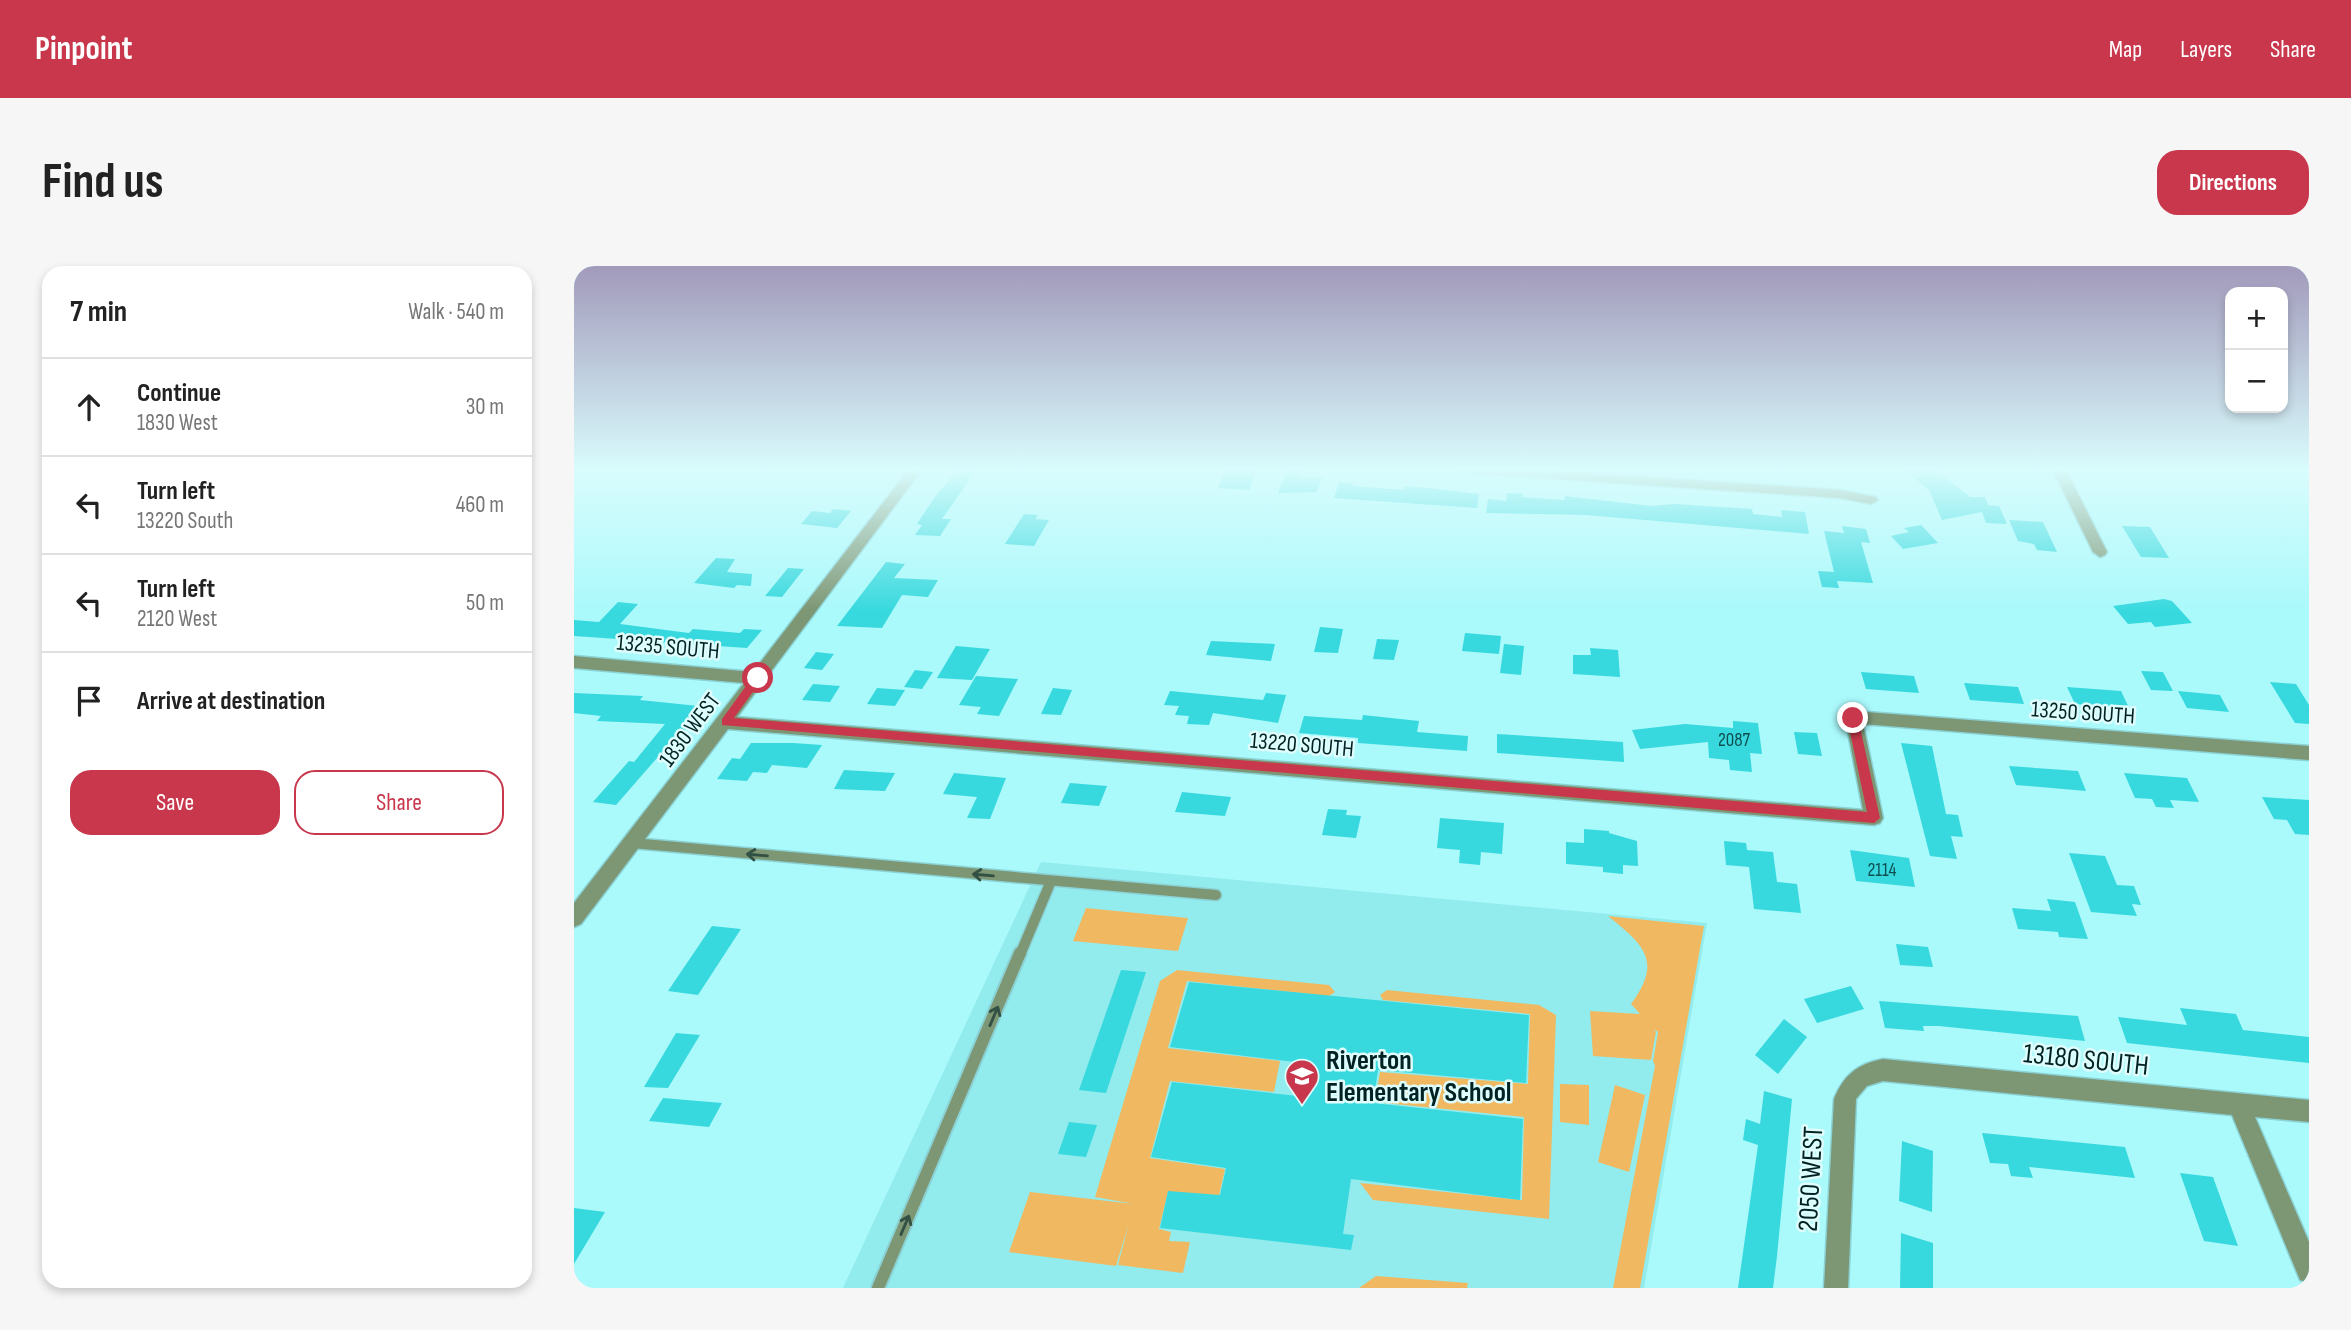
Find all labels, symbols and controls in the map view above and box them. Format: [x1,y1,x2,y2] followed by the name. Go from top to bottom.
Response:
[35,29,132,69] text: Pinpoint
[2109,35,2142,64] text: Map
[2180,35,2232,64] text: Layers
[2270,35,2316,64] text: Share
[2157,150,2309,215] button: Directions
[42,153,164,212] text: Find us
[2225,287,2288,413] map controls
[2225,287,2288,350] button: +
[70,294,127,330] text: 7 min
[408,298,504,326] text: Walk · 540 m
[2225,350,2288,413] button: −
[137,378,221,409] text: Continue
[70,388,108,426] icon: ahead
[466,393,504,421] text: 30 m
[137,409,218,437] text: 1830 West
[137,476,215,507] text: Turn left
[70,486,108,524] icon: left
[456,491,504,519] text: 460 m
[137,507,233,535] text: 13220 South
[137,574,215,605] text: Turn left
[70,584,108,622] icon: left
[466,589,504,617] text: 50 m
[137,605,217,633] text: 2120 West
[615,629,721,665] street label: 13235 SOUTH
[742,662,773,693] route start
[70,682,108,720] icon: arrive
[137,686,325,717] text: Arrive at destination
[653,688,727,772] street label: 1830 WEST
[2030,695,2136,731] street label: 13250 SOUTH
[1837,702,1868,733] route end
[1249,727,1355,763] street label: 13220 SOUTH
[1718,729,1750,752] house number: 2087
[70,770,280,835] button: Save
[294,770,504,835] button: Share
[746,848,768,861] one-way arrow
[1867,859,1897,882] house number: 2114
[972,868,995,881] one-way arrow
[988,1006,1001,1027] one-way arrow
[2022,1037,2150,1083] street label: 13180 SOUTH
[1326,1044,1512,1109] place label: Riverton Elementary School
[1283,1057,1321,1106] school or university icon: Riverton Elementary School
[1792,1126,1830,1232] street label: 2050 WEST
[899,1215,912,1236] one-way arrow

